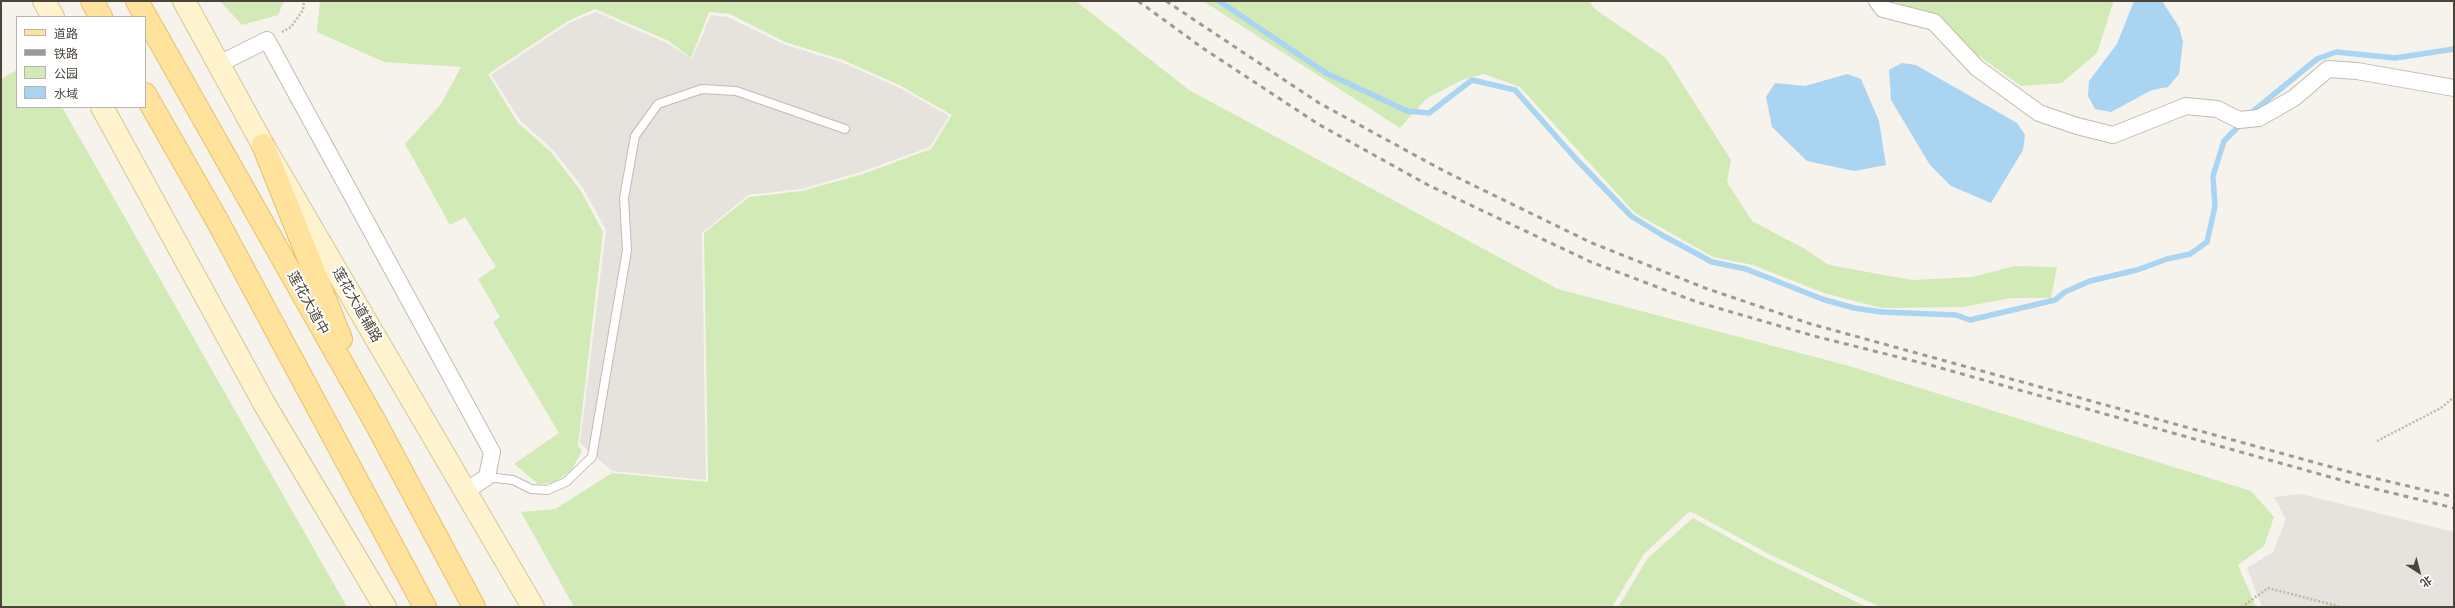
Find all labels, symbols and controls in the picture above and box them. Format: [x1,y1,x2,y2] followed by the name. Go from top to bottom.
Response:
[16,16,146,108] legend
[54,26,78,41] text: 道路
[54,46,78,61] text: 铁路
[54,66,78,81] text: 公园
[54,86,78,101] text: 水域
[329,264,385,346] street label: 莲花大道辅路
[284,268,332,338] street label: 莲花大道中
[2399,552,2439,592] north arrow
[2417,573,2435,591] text: 北

